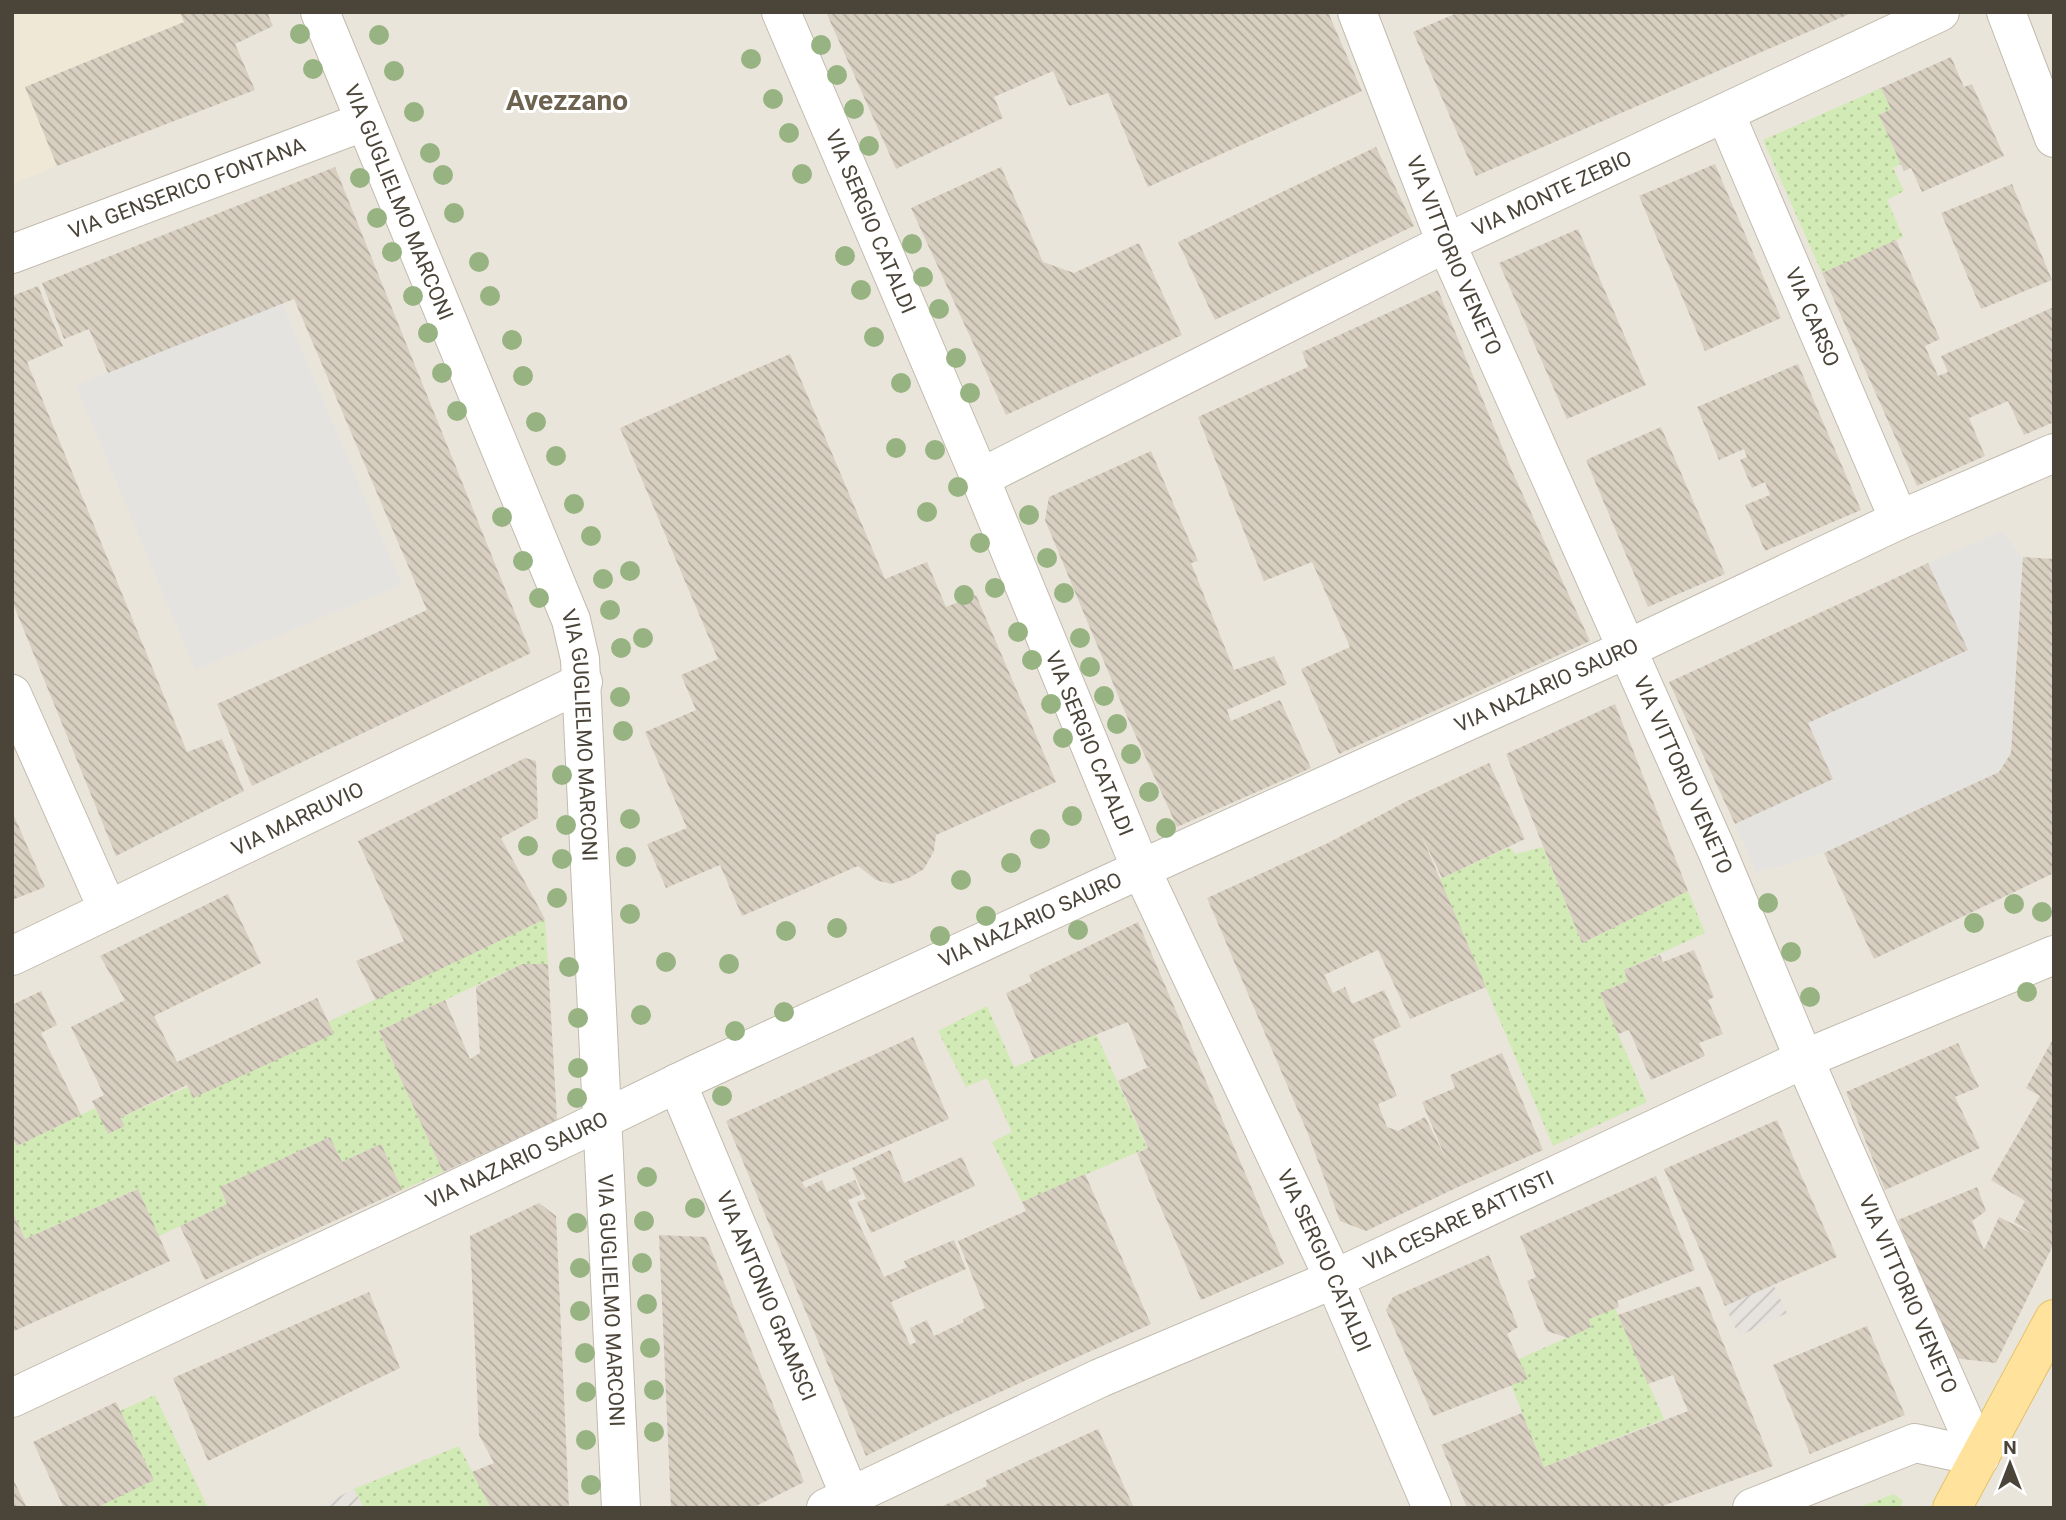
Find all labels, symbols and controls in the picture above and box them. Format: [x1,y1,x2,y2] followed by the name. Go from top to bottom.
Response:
[339,81,458,324] street label: VIA GUGLIELMO MARCONI
[506,84,628,117] district label: Avezzano
[821,126,920,317] street label: VIA SERGIO CATALDI
[65,133,309,244] street label: VIA GENSERICO FONTANA
[1469,146,1636,241] street label: VIA MONTE ZEBIO
[1402,152,1506,359] street label: VIA VITTORIO VENETO
[1781,264,1844,370] street label: VIA CARSO
[556,606,602,862] street label: VIA GUGLIELMO MARCONI
[1451,633,1642,737] street label: VIA NAZARIO SAURO
[1041,648,1138,840] street label: VIA SERGIO CATALDI
[1629,672,1737,878] street label: VIA VITTORIO VENETO
[228,777,368,861] street label: VIA MARRUVIO
[935,867,1126,972] street label: VIA NAZARIO SAURO
[422,1107,612,1214] street label: VIA NAZARIO SAURO
[1272,1166,1376,1355] street label: VIA SERGIO CATALDI
[1360,1166,1558,1275] street label: VIA CESARE BATTISTI
[593,1174,629,1427] street label: VIA GUGLIELMO MARCONI
[712,1188,821,1404] street label: VIA ANTONIO GRAMSCI
[1854,1192,1962,1397] street label: VIA VITTORIO VENETO
[1975,1429,2045,1499] north arrow
[2003,1436,2017,1459] text: N

